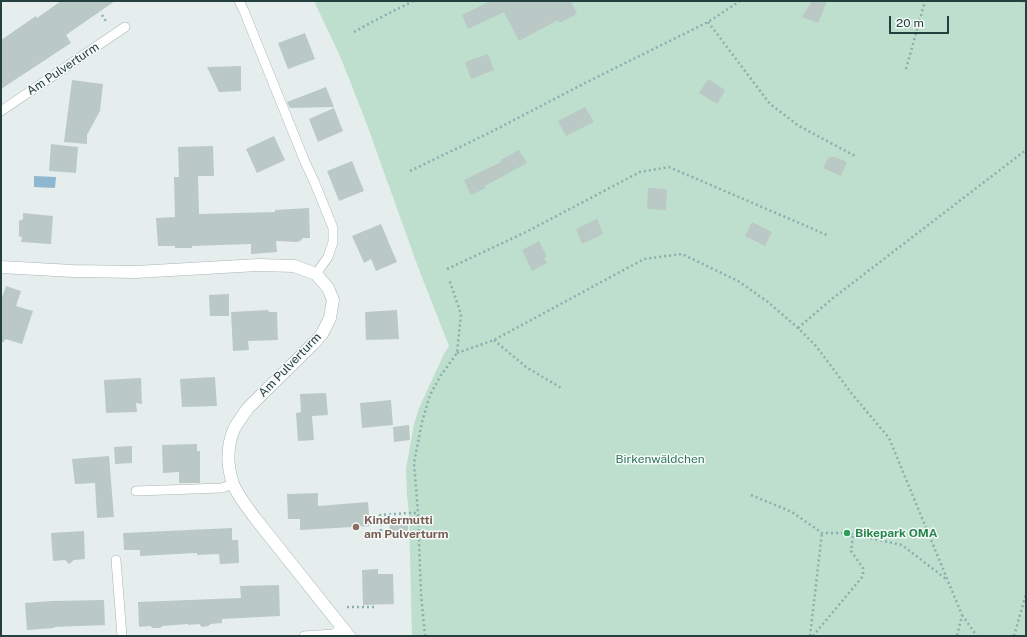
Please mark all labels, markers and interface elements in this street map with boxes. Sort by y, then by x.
scale bar [891,8,951,34]
text: 20 m [896,16,924,30]
street label: Am Pulverturm [24,40,102,98]
street label: Am Pulverturm [256,330,324,400]
park label: Birkenwäldchen [615,452,705,466]
place label: Kindermutti am Pulverturm [364,513,449,541]
marker: Kindermutti am Pulverturm [351,522,361,532]
place label: Bikepark OMA [855,526,938,540]
marker: Bikepark OMA [842,528,852,538]

